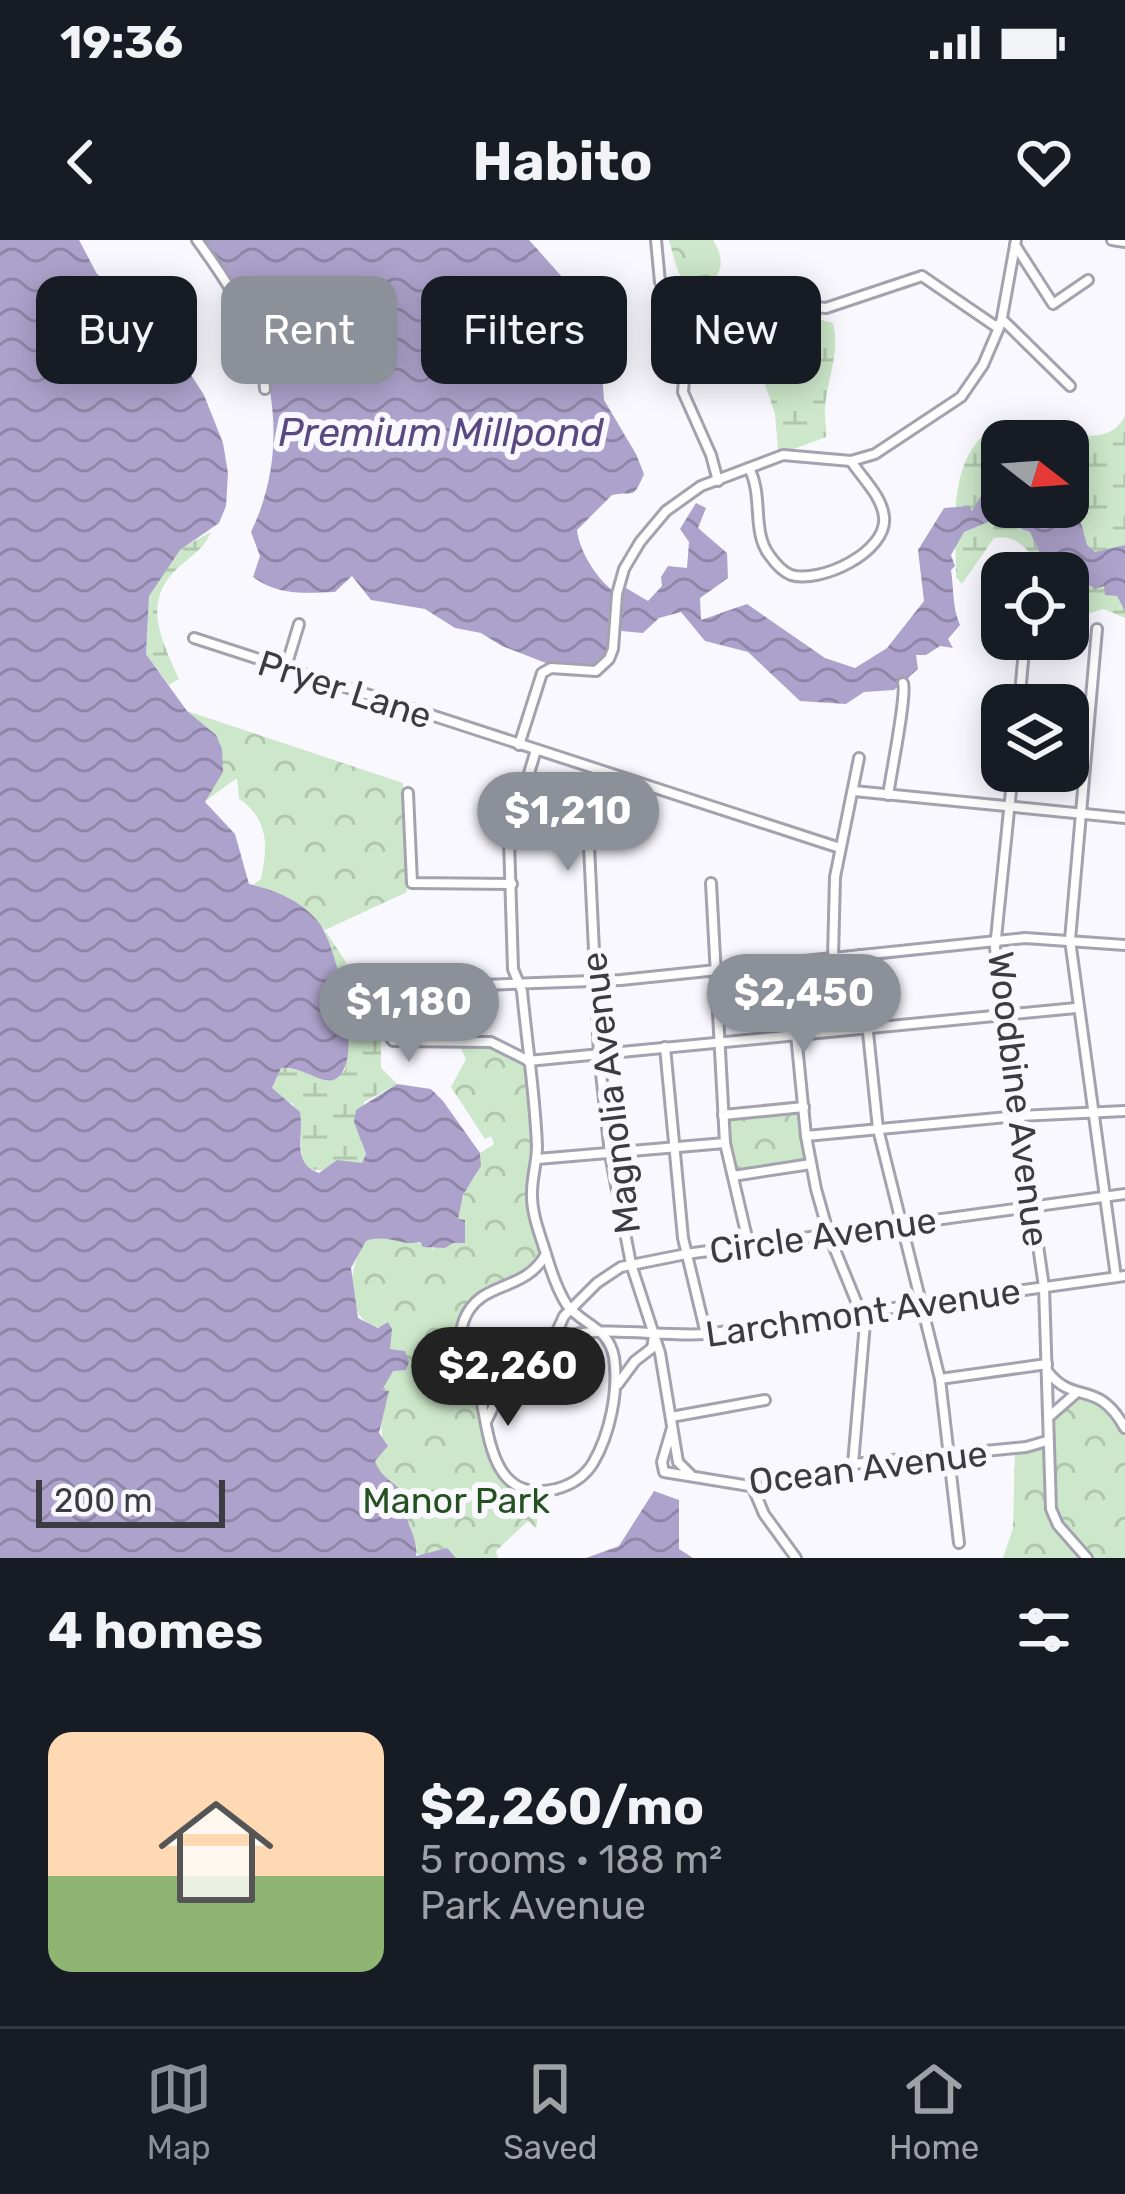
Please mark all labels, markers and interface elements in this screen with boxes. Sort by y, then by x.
text: 19:36 [60,16,183,69]
icon: back [48,129,114,195]
icon: heart [1011,129,1077,195]
text: Habito [473,130,652,194]
chip: Buy [36,276,197,384]
chip: Rent [221,276,397,384]
chip: Filters [421,276,627,384]
chip: New [651,276,821,384]
water label: Premium Millpond [278,410,605,456]
north arrow [981,420,1089,528]
map controls [981,420,1089,792]
button: locate [981,552,1089,660]
street label: Pryer Lane [253,641,437,738]
button: layers [981,684,1089,792]
pin: $1,210 [470,772,666,874]
text: $1,210 [504,788,632,834]
street label: Woodbine Avenue [979,949,1058,1249]
street label: Magnolia Avenue [572,950,649,1236]
pin: $2,450 [706,954,902,1056]
pin: $1,180 [311,963,507,1065]
text: $2,450 [734,970,874,1016]
text: $1,180 [346,979,472,1025]
street label: Circle Avenue [707,1198,939,1273]
street label: Larchmont Avenue [703,1269,1023,1356]
pin: $2,260 [410,1327,606,1429]
text: $2,260 [438,1343,578,1389]
street label: Ocean Avenue [746,1432,990,1503]
scale bar [36,1474,225,1527]
park label: Manor Park [362,1479,550,1522]
text: 200 m [54,1481,153,1520]
icon: filters [1011,1597,1077,1663]
text: 4 homes [48,1600,263,1661]
text: $2,260/mo [420,1776,704,1837]
icon: home [144,1780,288,1924]
text: 5 rooms · 188 m² [420,1837,722,1883]
text: Park Avenue [420,1883,646,1929]
tab: Map [146,2056,212,2167]
tab: Saved [503,2056,597,2167]
tab: Home [889,2056,979,2167]

